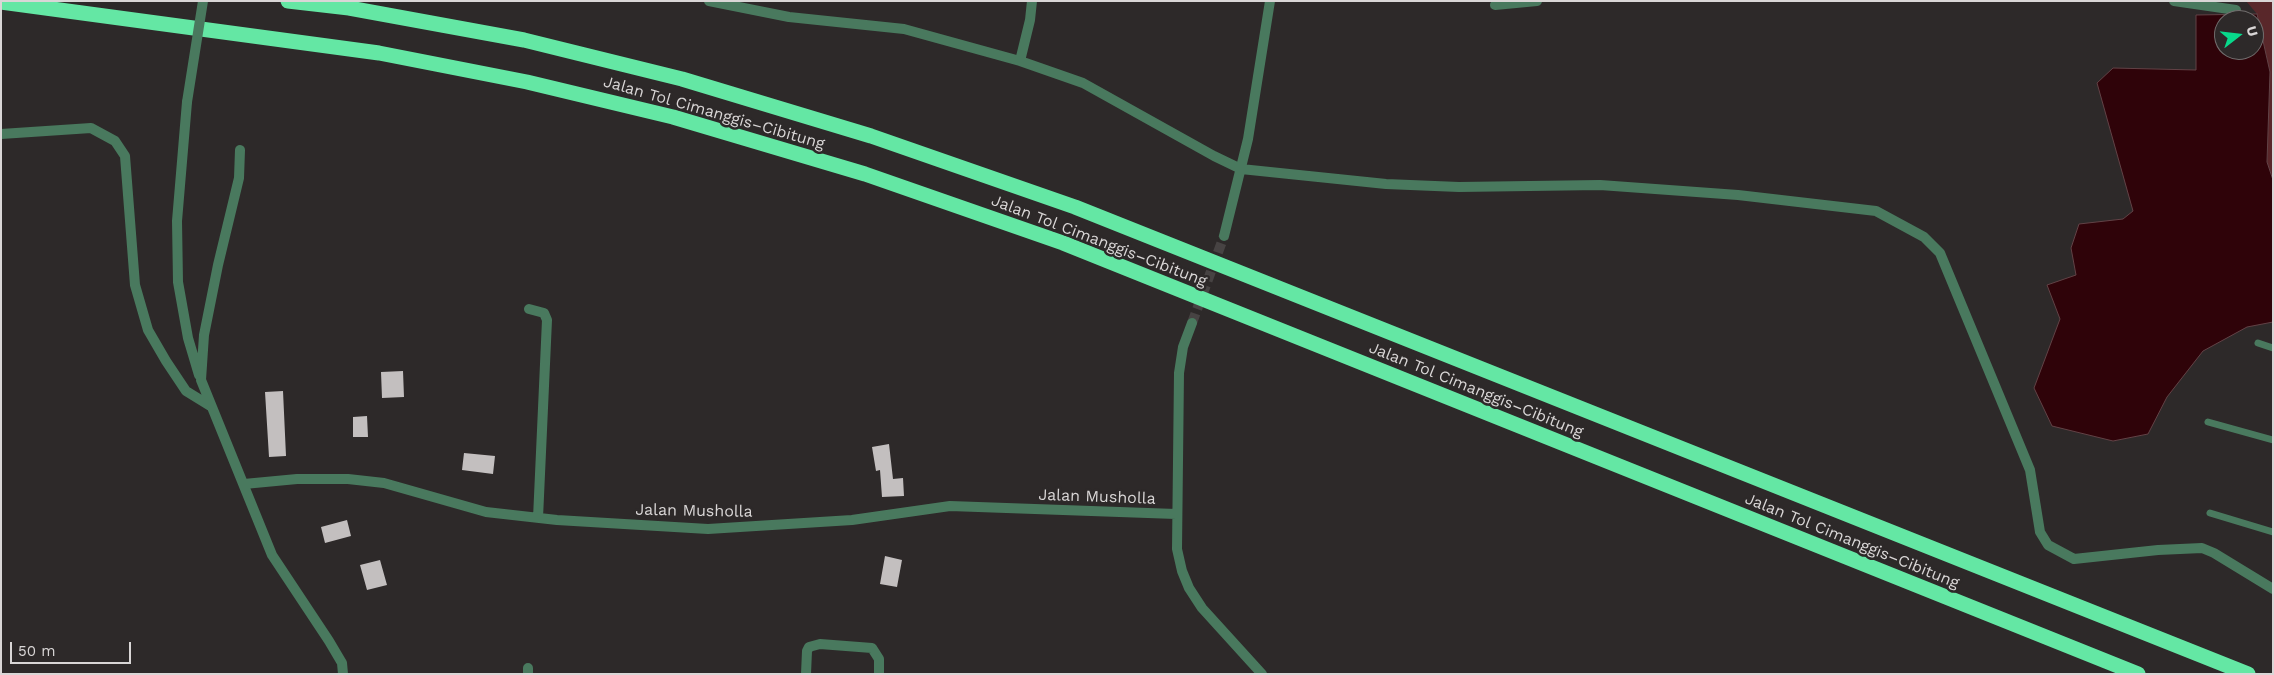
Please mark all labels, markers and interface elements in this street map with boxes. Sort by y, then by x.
north arrow [2214,10,2264,60]
text: U [2243,24,2262,38]
street label: Jalan Tol Cimanggis–Cibitung [601,72,827,154]
street label: Jalan Tol Cimanggis–Cibitung [989,191,1209,291]
street label: Jalan Tol Cimanggis–Cibitung [1366,338,1586,442]
street label: Jalan Musholla [1038,485,1156,509]
street label: Jalan Tol Cimanggis–Cibitung [1742,489,1962,593]
street label: Jalan Musholla [635,500,753,522]
scale bar [12,632,134,664]
text: 50 m [18,642,55,660]

